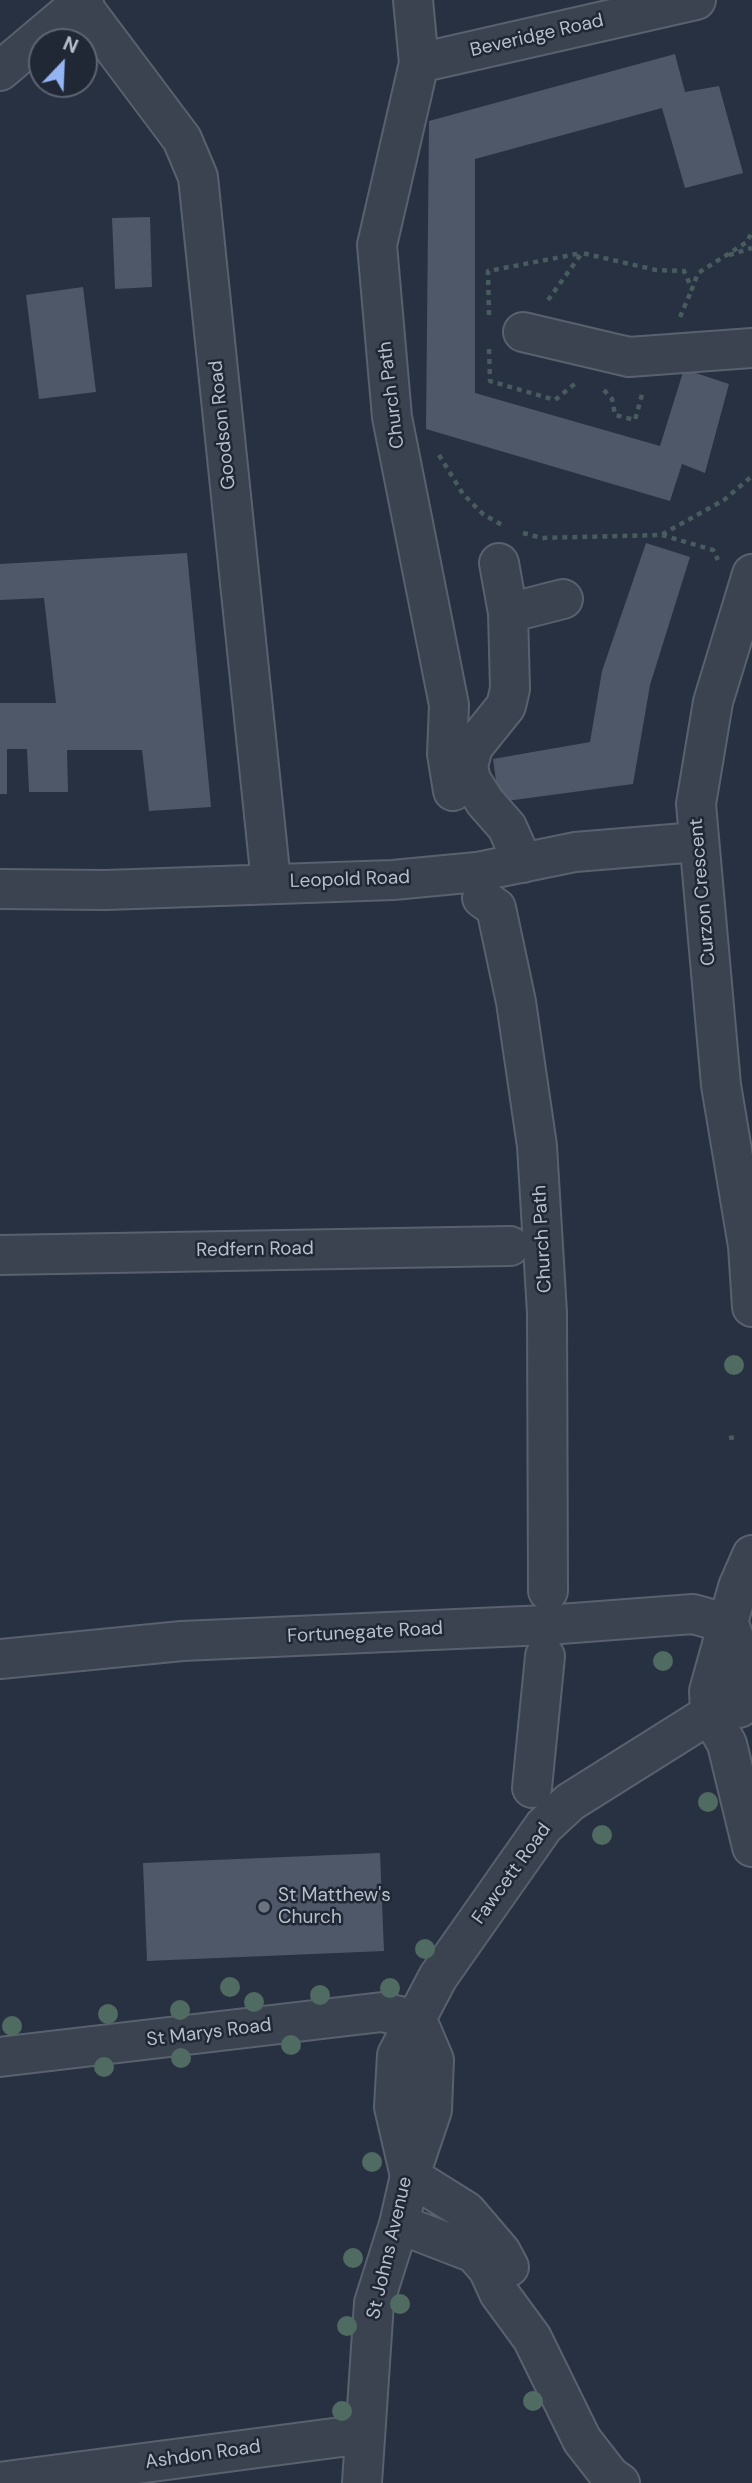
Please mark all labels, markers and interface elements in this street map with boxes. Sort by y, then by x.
street label: Beveridge Road [468,10,606,62]
north arrow [28,28,98,98]
text: N [59,31,82,59]
street label: Church Path [374,340,410,450]
street label: Goodson Road [205,359,241,491]
street label: Curzon Crescent [685,817,721,967]
street label: Leopold Road [290,867,410,893]
street label: Church Path [529,1184,557,1294]
street label: Redfern Road [196,1238,314,1262]
street label: Fortunegate Road [287,1618,443,1648]
street label: Fawcett Road [468,1819,556,1929]
place label: St Matthew's Church [278,1885,391,1929]
marker: St Matthew's Church [256,1899,272,1915]
street label: St Marys Road [145,2014,273,2052]
street label: St Johns Avenue [363,2175,417,2321]
street label: Ashdon Road [144,2436,262,2474]

